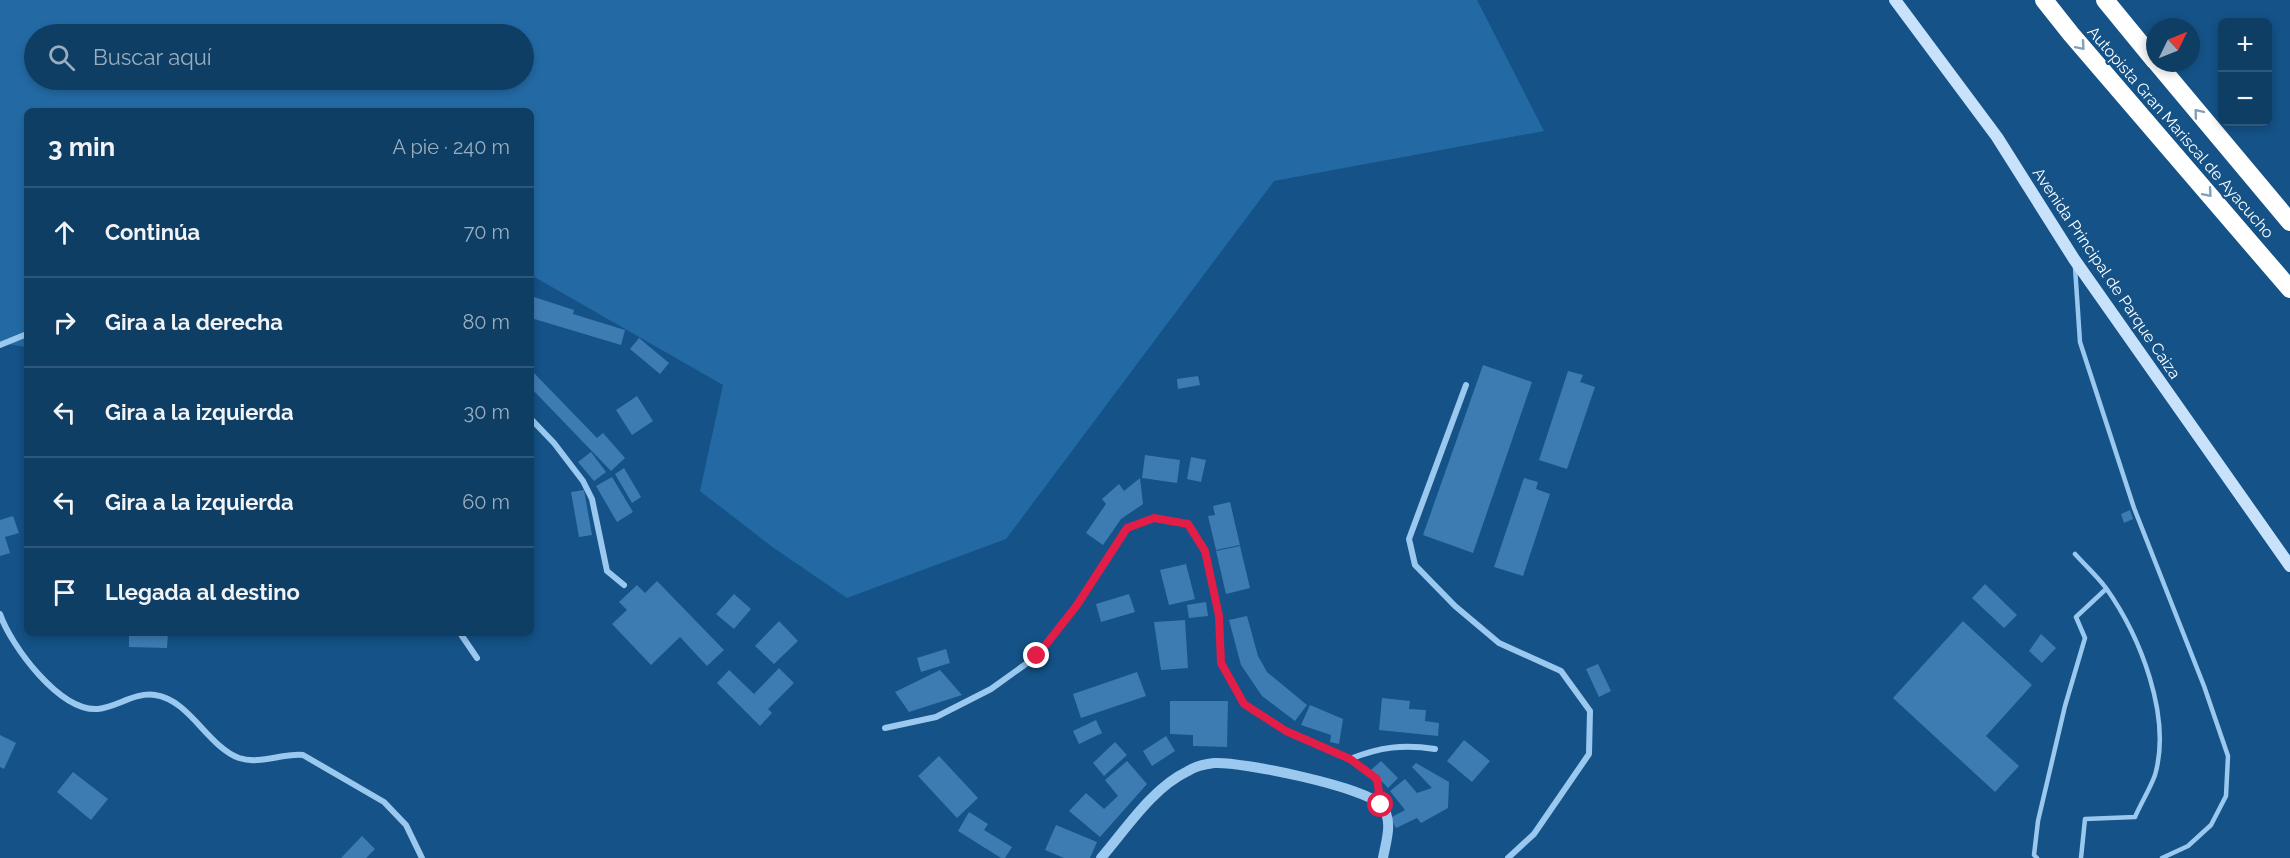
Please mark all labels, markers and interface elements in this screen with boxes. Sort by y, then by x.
north arrow [2146,18,2200,72]
map controls [2218,18,2272,126]
button: + [2218,18,2272,72]
street label: Autopista Gran Mariscal de Ayacucho [2083,22,2278,242]
search box [24,24,534,90]
one-way arrow [2073,39,2084,50]
icon: search [45,41,78,74]
text: Buscar aquí [93,44,212,70]
button: − [2218,72,2272,126]
one-way arrow [2194,109,2205,120]
text: 3 min [48,132,115,162]
text: A pie · 240 m [393,135,510,159]
street label: Avenida Principal de Parque Caiza [2029,164,2185,383]
one-way arrow [2201,186,2212,197]
icon: ahead [48,216,81,249]
text: Continúa [105,219,200,245]
text: 70 m [464,220,510,244]
icon: right [48,306,81,339]
text: Gira a la derecha [105,309,283,335]
text: 80 m [462,310,510,334]
icon: left [48,396,81,429]
text: Gira a la izquierda [105,399,294,425]
text: 30 m [464,400,510,424]
icon: left [48,486,81,519]
text: Gira a la izquierda [105,489,294,515]
text: 60 m [462,490,510,514]
icon: arrive [48,576,81,609]
text: Llegada al destino [105,579,300,605]
route end [1023,642,1049,668]
route start [1367,791,1393,817]

